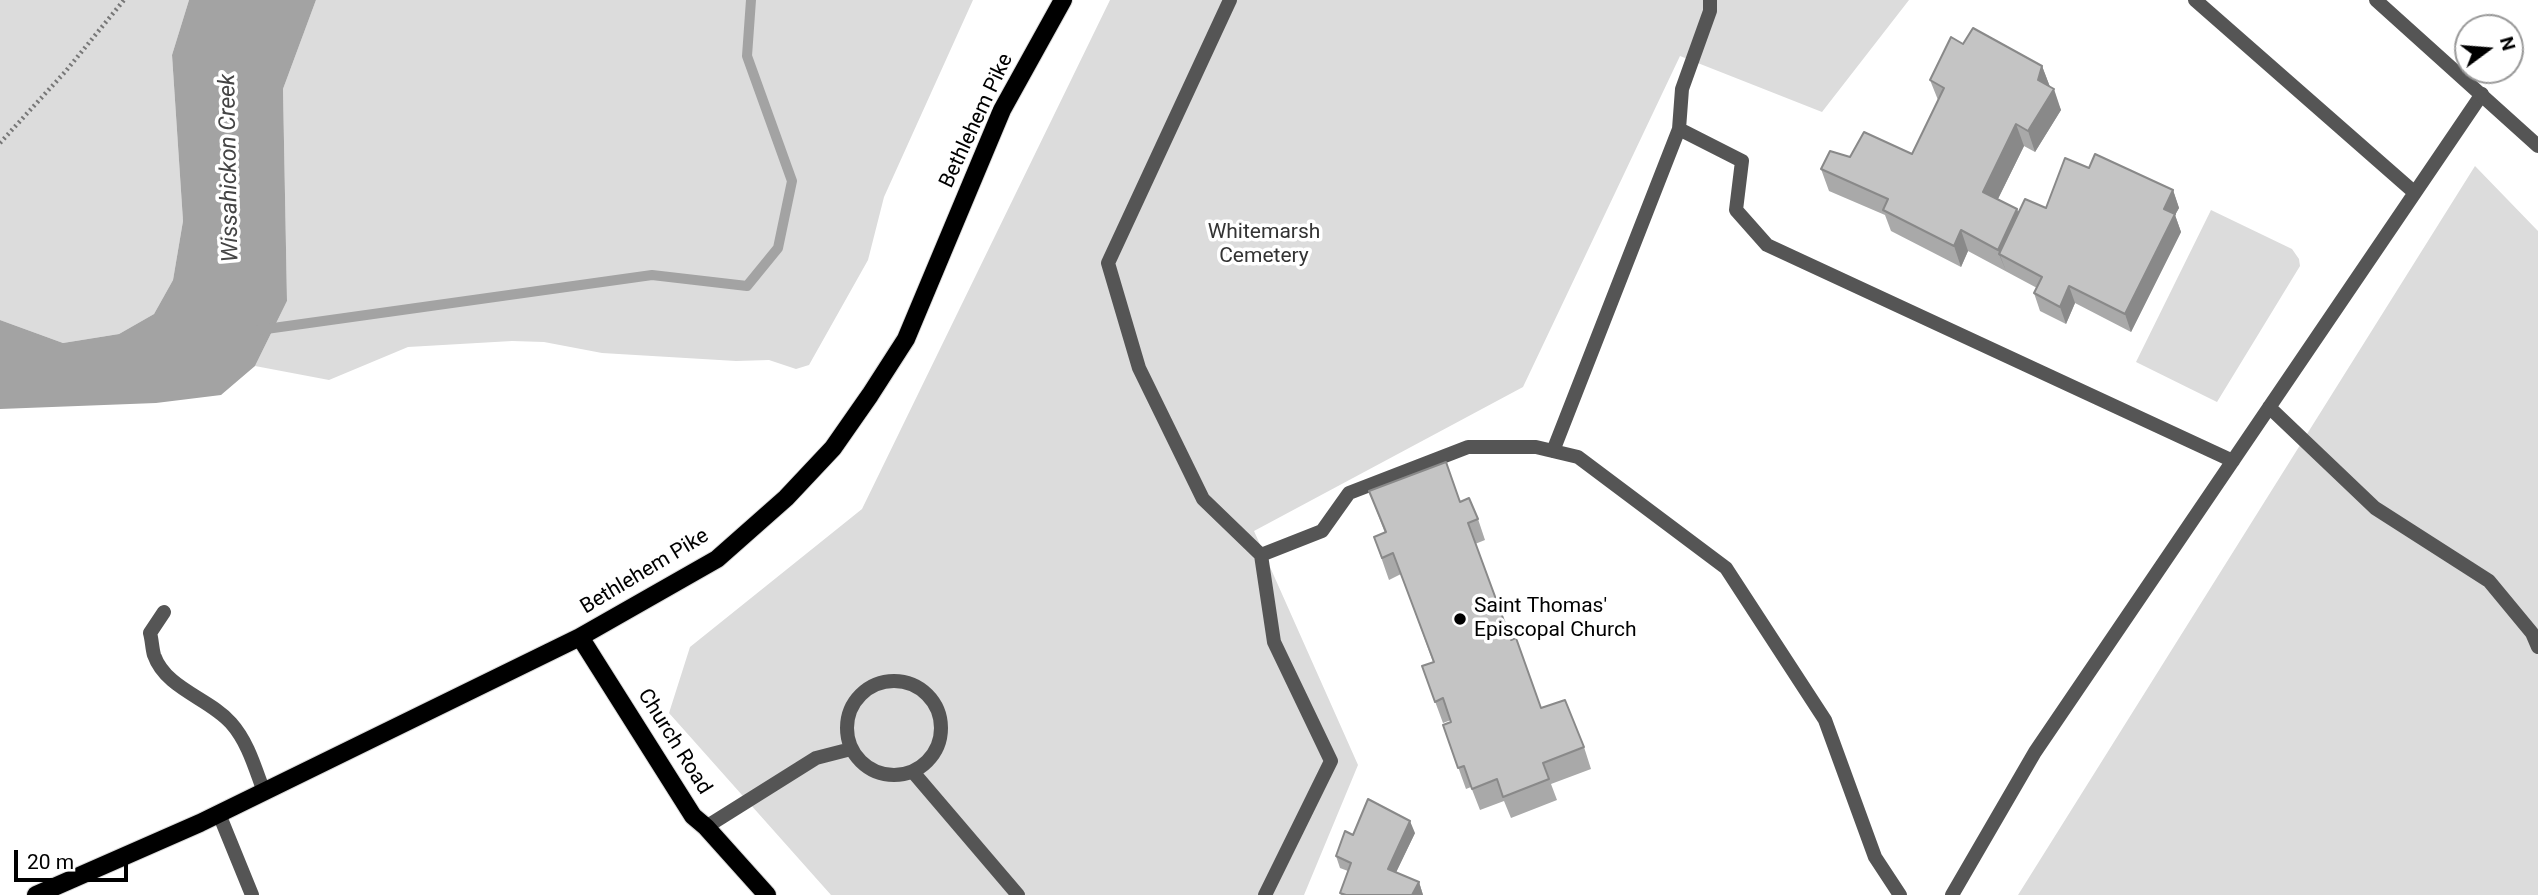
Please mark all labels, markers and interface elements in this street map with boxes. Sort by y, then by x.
north arrow [2454,14,2524,84]
text: N [2495,34,2521,53]
street label: Bethlehem Pike [935,50,1019,192]
water label: Wissahickon Creek [215,73,245,263]
park label: Whitemarsh Cemetery [1208,220,1320,270]
street label: Bethlehem Pike [576,524,714,620]
place label: Saint Thomas' Episcopal Church [1474,594,1636,644]
marker: Saint Thomas' Episcopal Church [1452,611,1468,627]
street label: Church Road [632,685,716,799]
scale bar [18,836,131,880]
text: 20 m [27,850,74,874]

